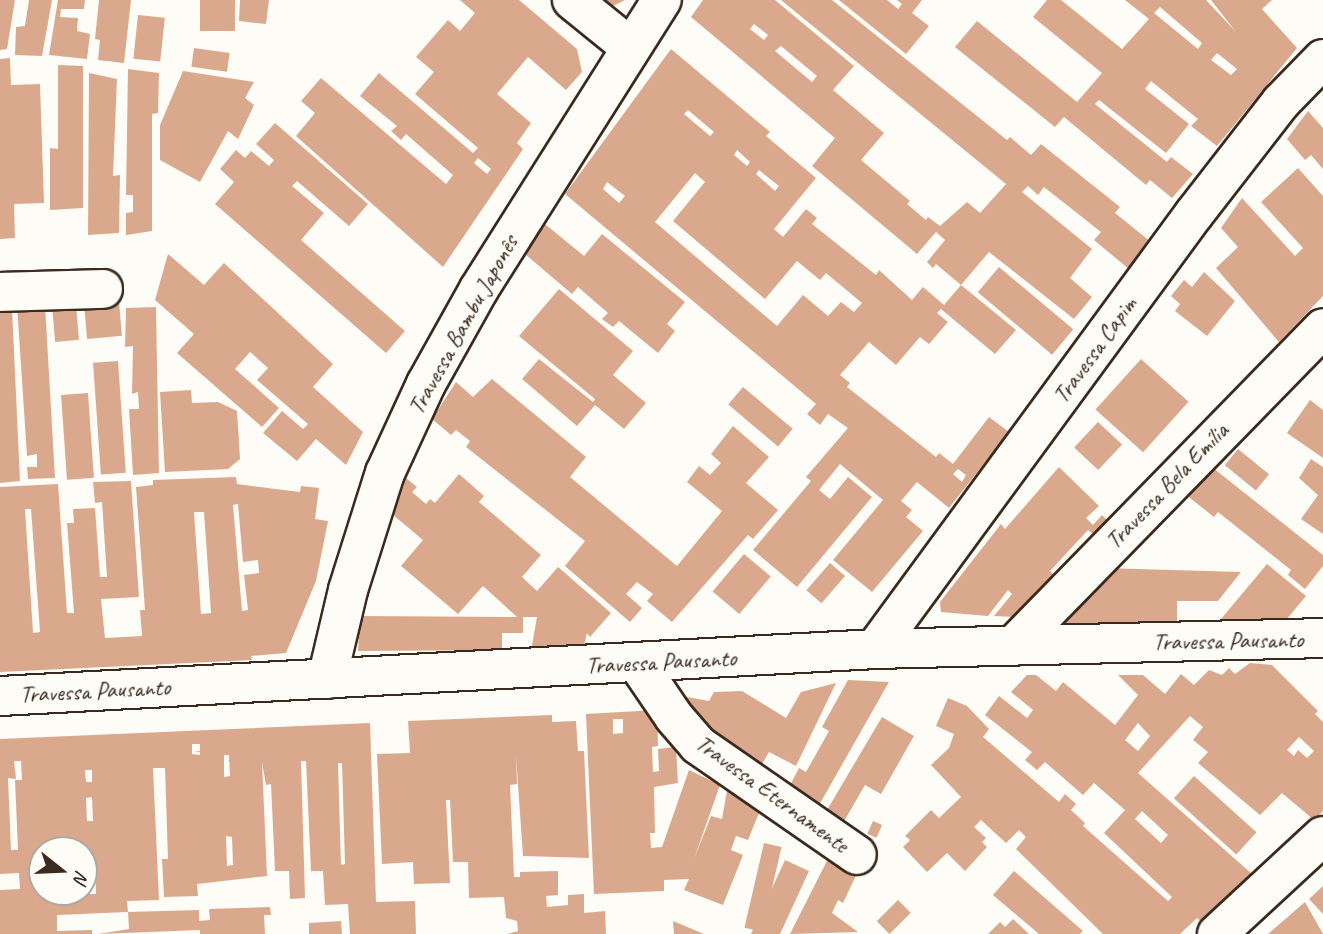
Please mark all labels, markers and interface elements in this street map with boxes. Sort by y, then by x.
street label: Travessa Bambu Japonês [402,231,524,419]
street label: Travessa Capim [1046,291,1144,409]
street label: Travessa Bela Emília [1099,417,1235,555]
street label: Travessa Pausanto [1152,625,1304,657]
street label: Travessa Pausanto [585,644,737,680]
street label: Travessa Pausanto [19,673,171,709]
street label: Travessa Eternamente [690,729,854,859]
north arrow [28,836,98,906]
text: N [68,868,94,886]

